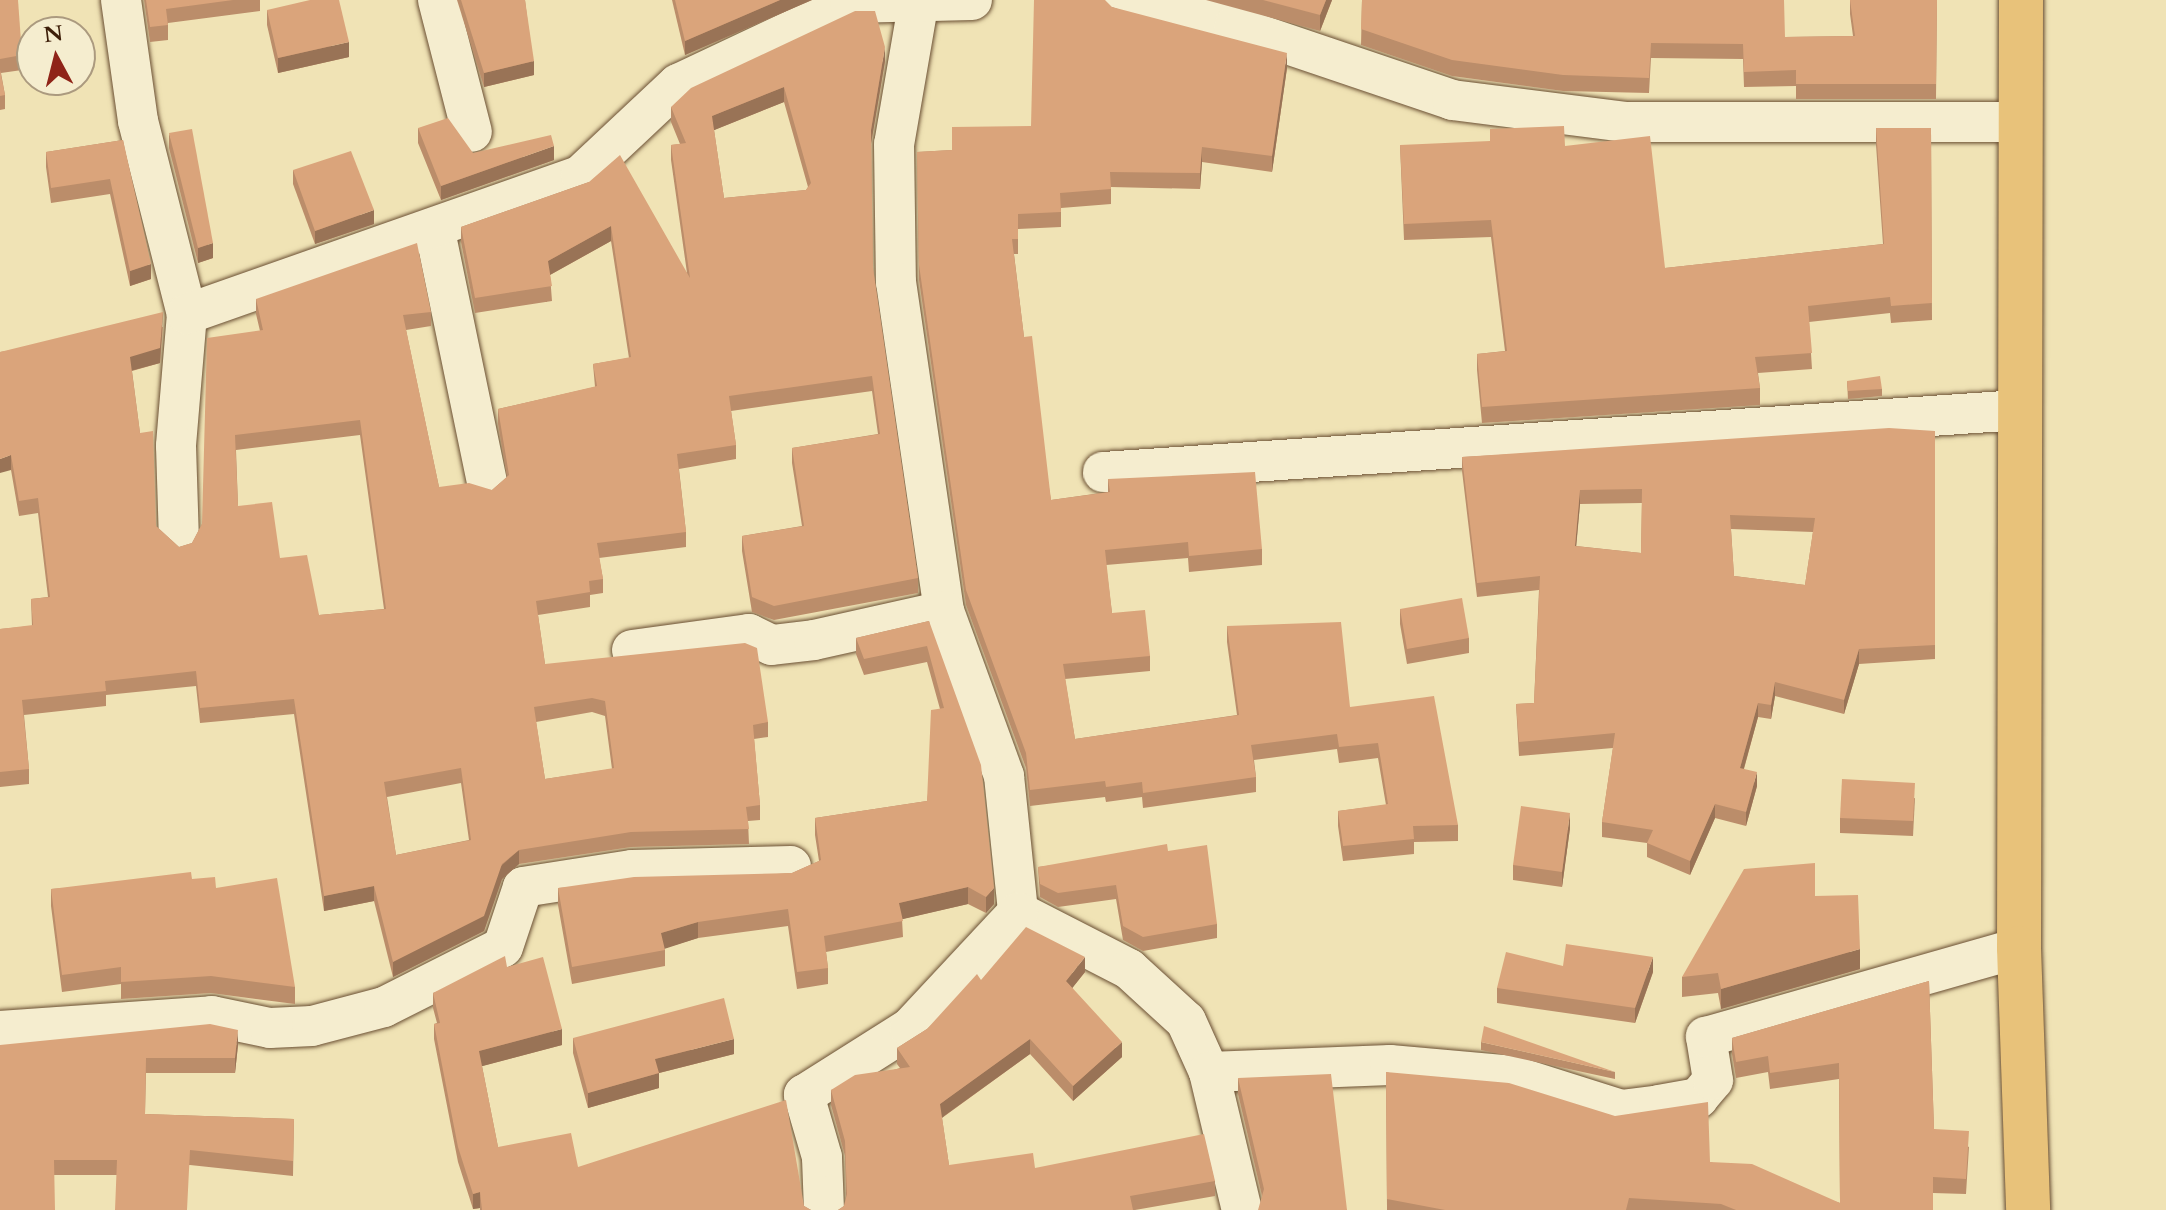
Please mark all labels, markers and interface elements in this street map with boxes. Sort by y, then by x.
north arrow [16,16,96,96]
text: N [42,18,65,50]

